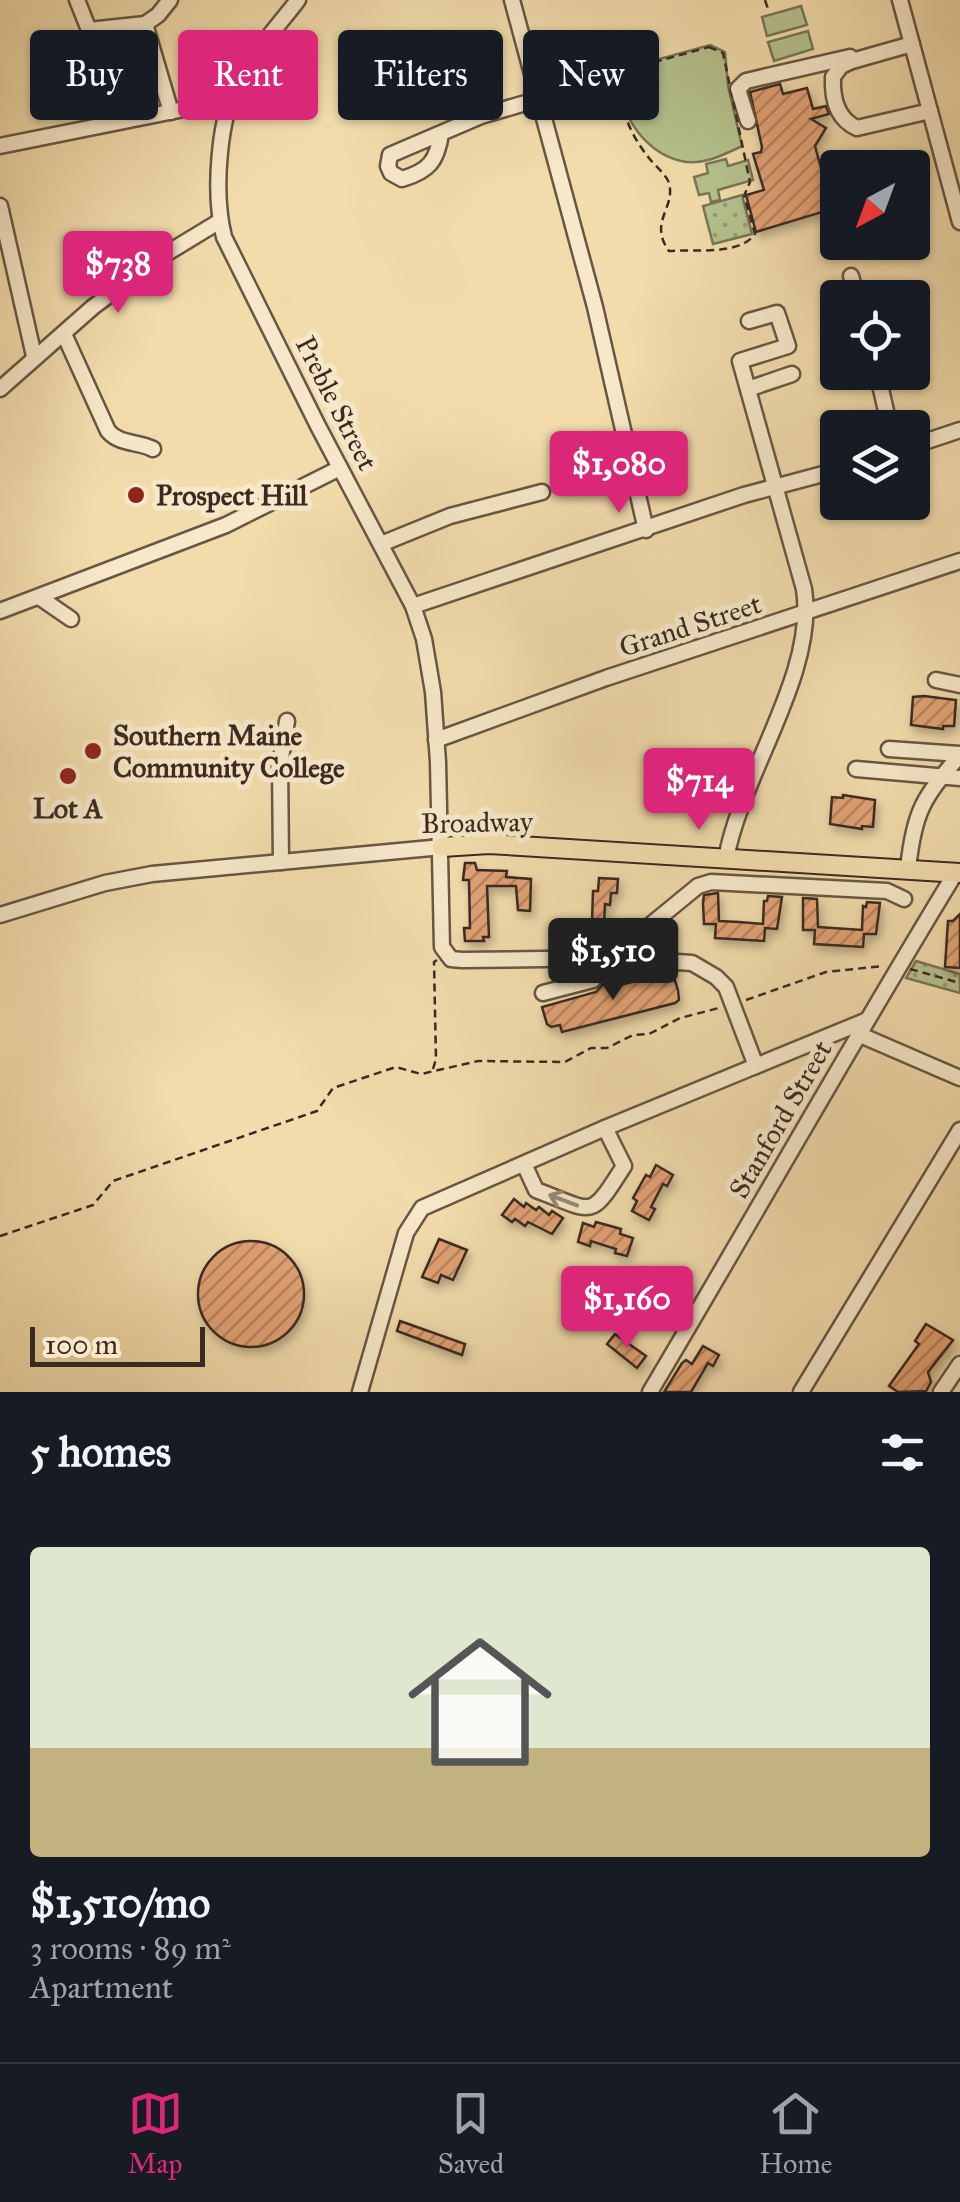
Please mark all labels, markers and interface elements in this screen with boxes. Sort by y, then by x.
chip: Buy [30,30,158,120]
chip: Rent [178,30,318,120]
chip: Filters [338,30,503,120]
chip: New [523,30,659,120]
north arrow [820,150,930,260]
map controls [820,150,930,520]
pin: $738 [59,231,177,316]
text: $738 [85,244,151,283]
button: locate [820,280,930,390]
street label: Preble Street [288,330,385,476]
button: layers [820,410,930,520]
pin: $1,080 [538,431,700,516]
text: $1,080 [572,444,666,483]
place label: Prospect Hill [156,478,308,513]
marker: Prospect Hill [125,484,147,506]
street label: Grand Street [615,586,766,665]
place label: Southern Maine Community College [113,718,345,785]
marker: Southern Maine Community College [82,740,104,762]
pin: $714 [640,748,758,833]
text: $714 [666,761,732,800]
marker: Lot A [57,765,79,787]
place label: Lot A [33,791,104,826]
street label: Broadway [421,804,534,841]
pin: $1,510 [532,918,694,1003]
text: $1,510 [570,931,656,970]
street label: Stanford Street [721,1034,840,1204]
one-way arrow [548,1190,579,1208]
pin: $1,160 [546,1266,708,1351]
text: $1,160 [583,1279,671,1318]
scale bar [30,1322,205,1366]
text: 100 m [45,1327,118,1362]
icon: filters [875,1425,930,1480]
text: 5 homes [30,1426,171,1478]
icon: home [390,1612,570,1792]
text: $1,510/mo [30,1877,210,1929]
text: 3 rooms · 89 m² [30,1929,231,1968]
text: Apartment [30,1968,173,2007]
tab: Map [128,2086,183,2181]
tab: Saved [438,2086,504,2181]
tab: Home [759,2086,832,2181]

